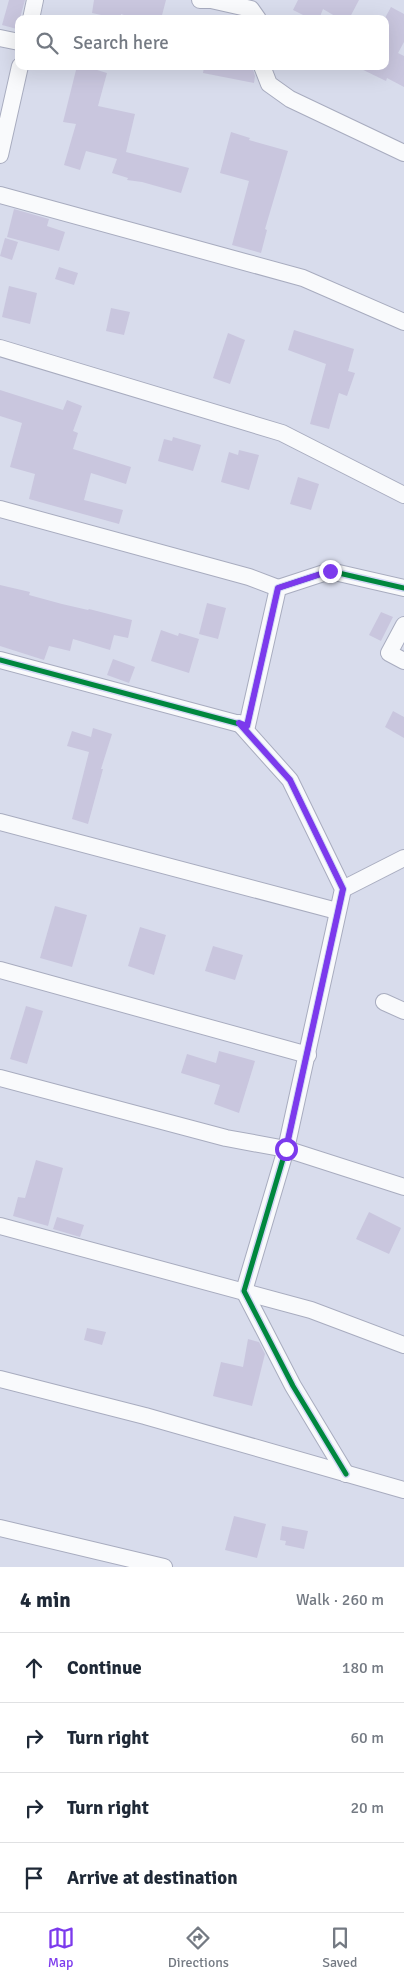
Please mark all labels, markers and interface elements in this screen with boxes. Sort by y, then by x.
search box [15,15,389,70]
icon: search [33,29,61,57]
text: Search here [73,31,169,55]
route end [319,560,342,583]
route start [275,1138,298,1161]
text: 4 min [20,1587,71,1613]
text: Walk · 260 m [296,1590,384,1610]
icon: ahead [20,1654,48,1682]
text: Continue [67,1656,142,1680]
text: 180 m [342,1658,384,1678]
icon: right [20,1724,48,1752]
text: Turn right [67,1726,149,1750]
text: 60 m [350,1728,384,1748]
icon: right [20,1794,48,1822]
text: Turn right [67,1796,149,1820]
text: 20 m [350,1798,384,1818]
icon: arrive [20,1864,48,1892]
text: Arrive at destination [67,1866,238,1890]
tab: Map [47,1924,75,1971]
tab: Directions [168,1924,229,1971]
tab: Saved [322,1924,357,1971]

